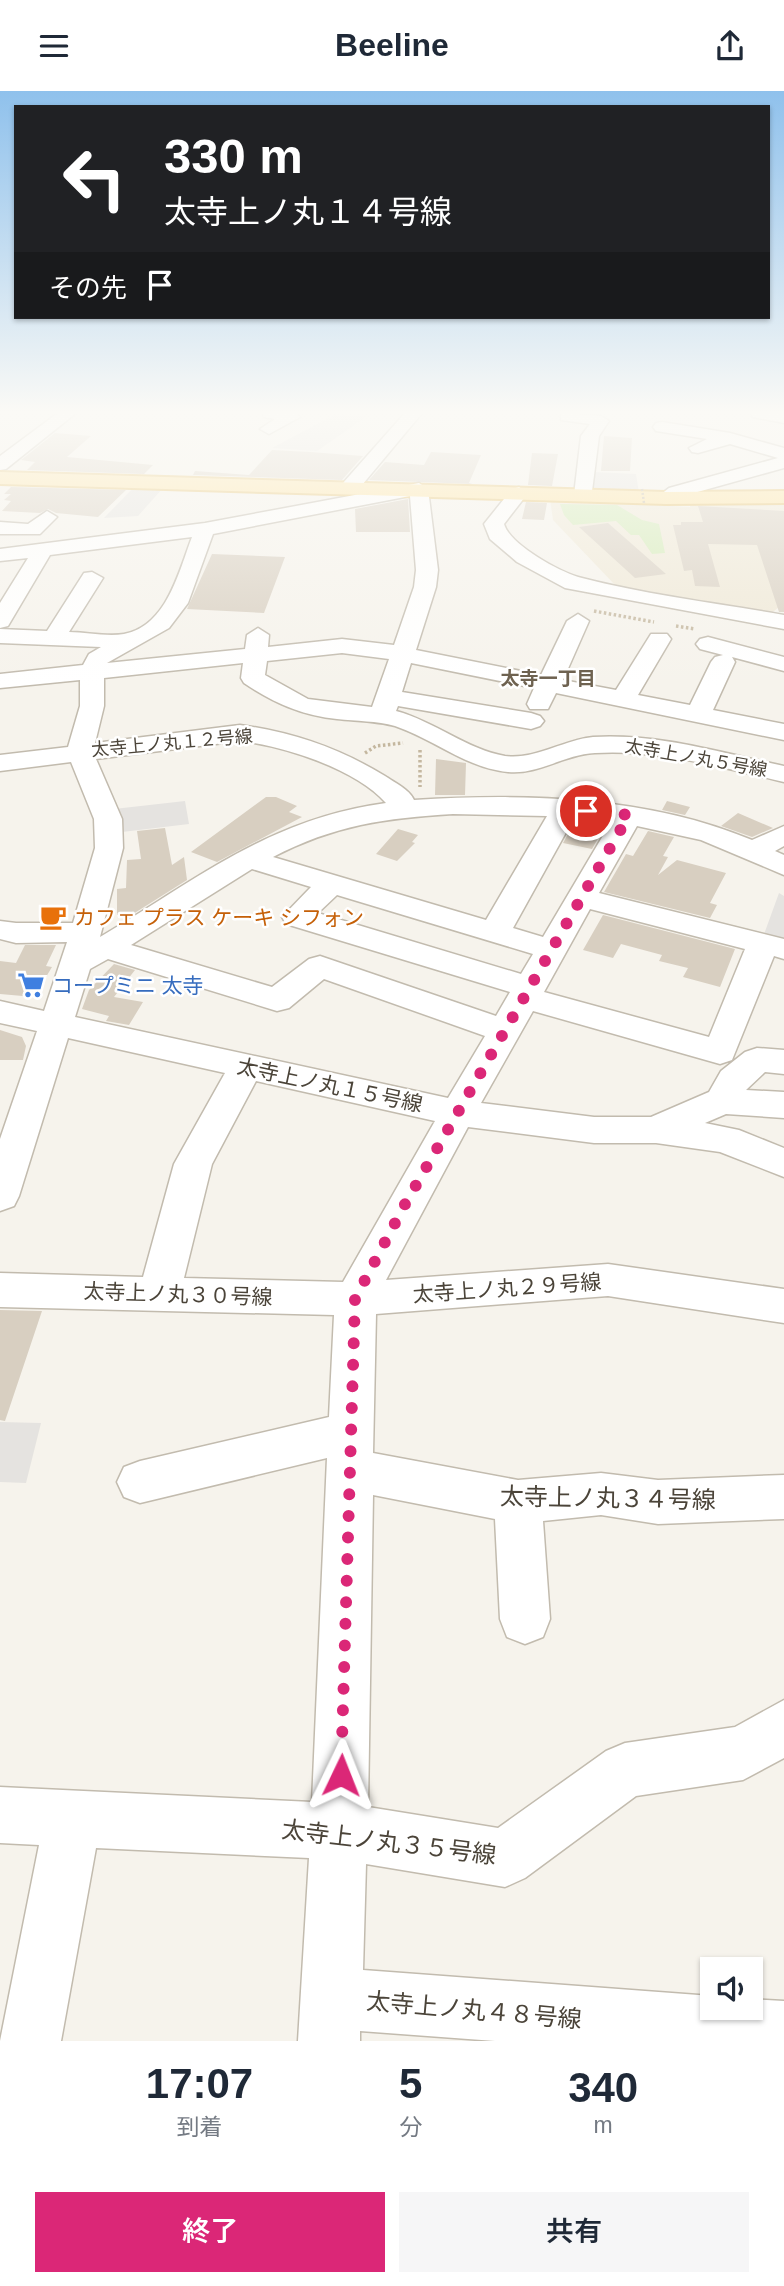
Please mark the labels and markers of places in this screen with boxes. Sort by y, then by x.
pin [556,781,616,841]
cafe icon: カフェ プラス ケーキ シフォン [38,902,68,932]
place label: カフェ プラス ケーキ シフォン [74,906,364,929]
supermarket icon: コープミニ 太寺 [16,970,46,1000]
place label: コープミニ 太寺 [52,974,204,997]

